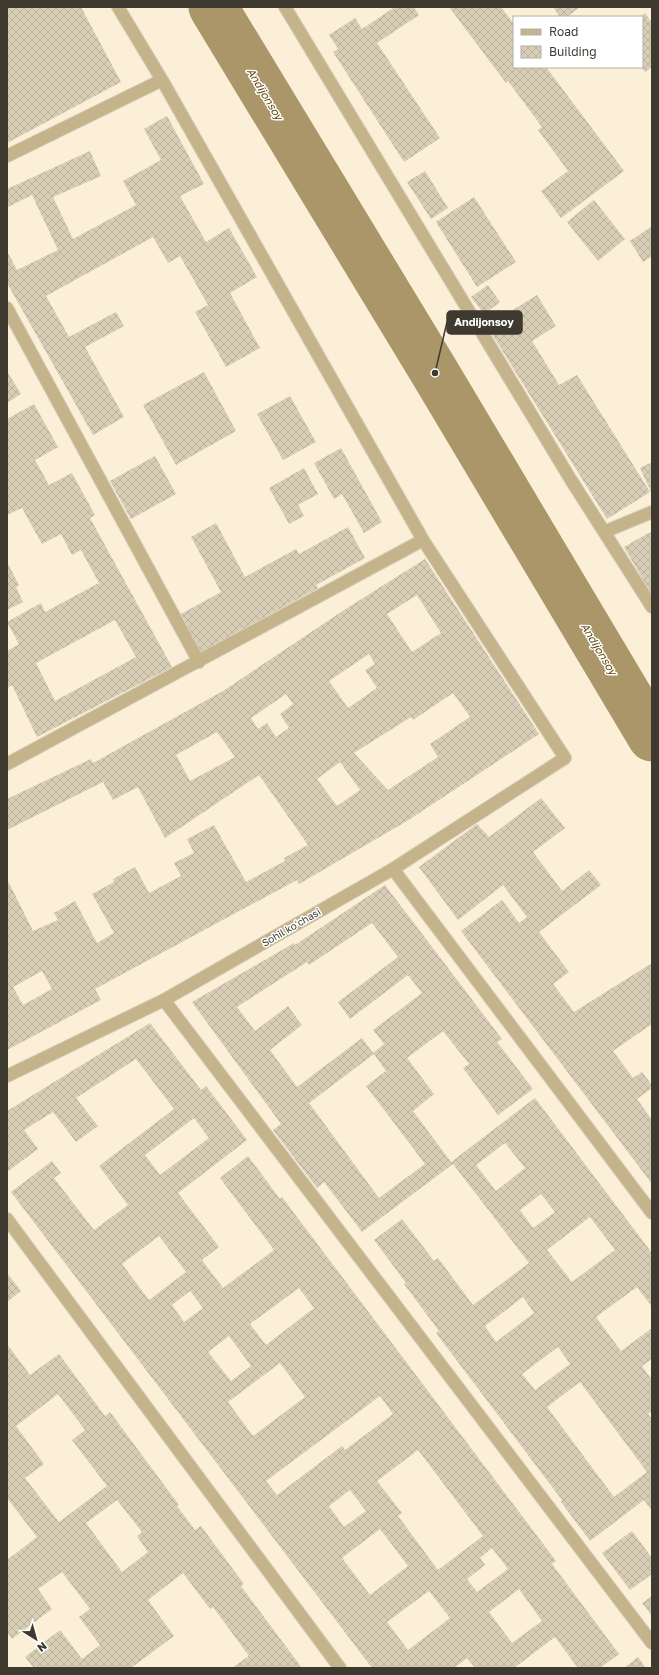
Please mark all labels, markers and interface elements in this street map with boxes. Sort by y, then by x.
legend [513,16,643,68]
text: Road [549,24,578,39]
text: Building [549,44,597,59]
water label: Andijonsoy [244,65,287,124]
callout: Andijonsoy [447,311,522,334]
text: Andijonsoy [454,315,514,328]
water label: Andijonsoy [578,620,621,679]
street label: Sohil koʻchasi [259,905,323,949]
north arrow [16,1619,56,1659]
text: N [35,1640,50,1655]

